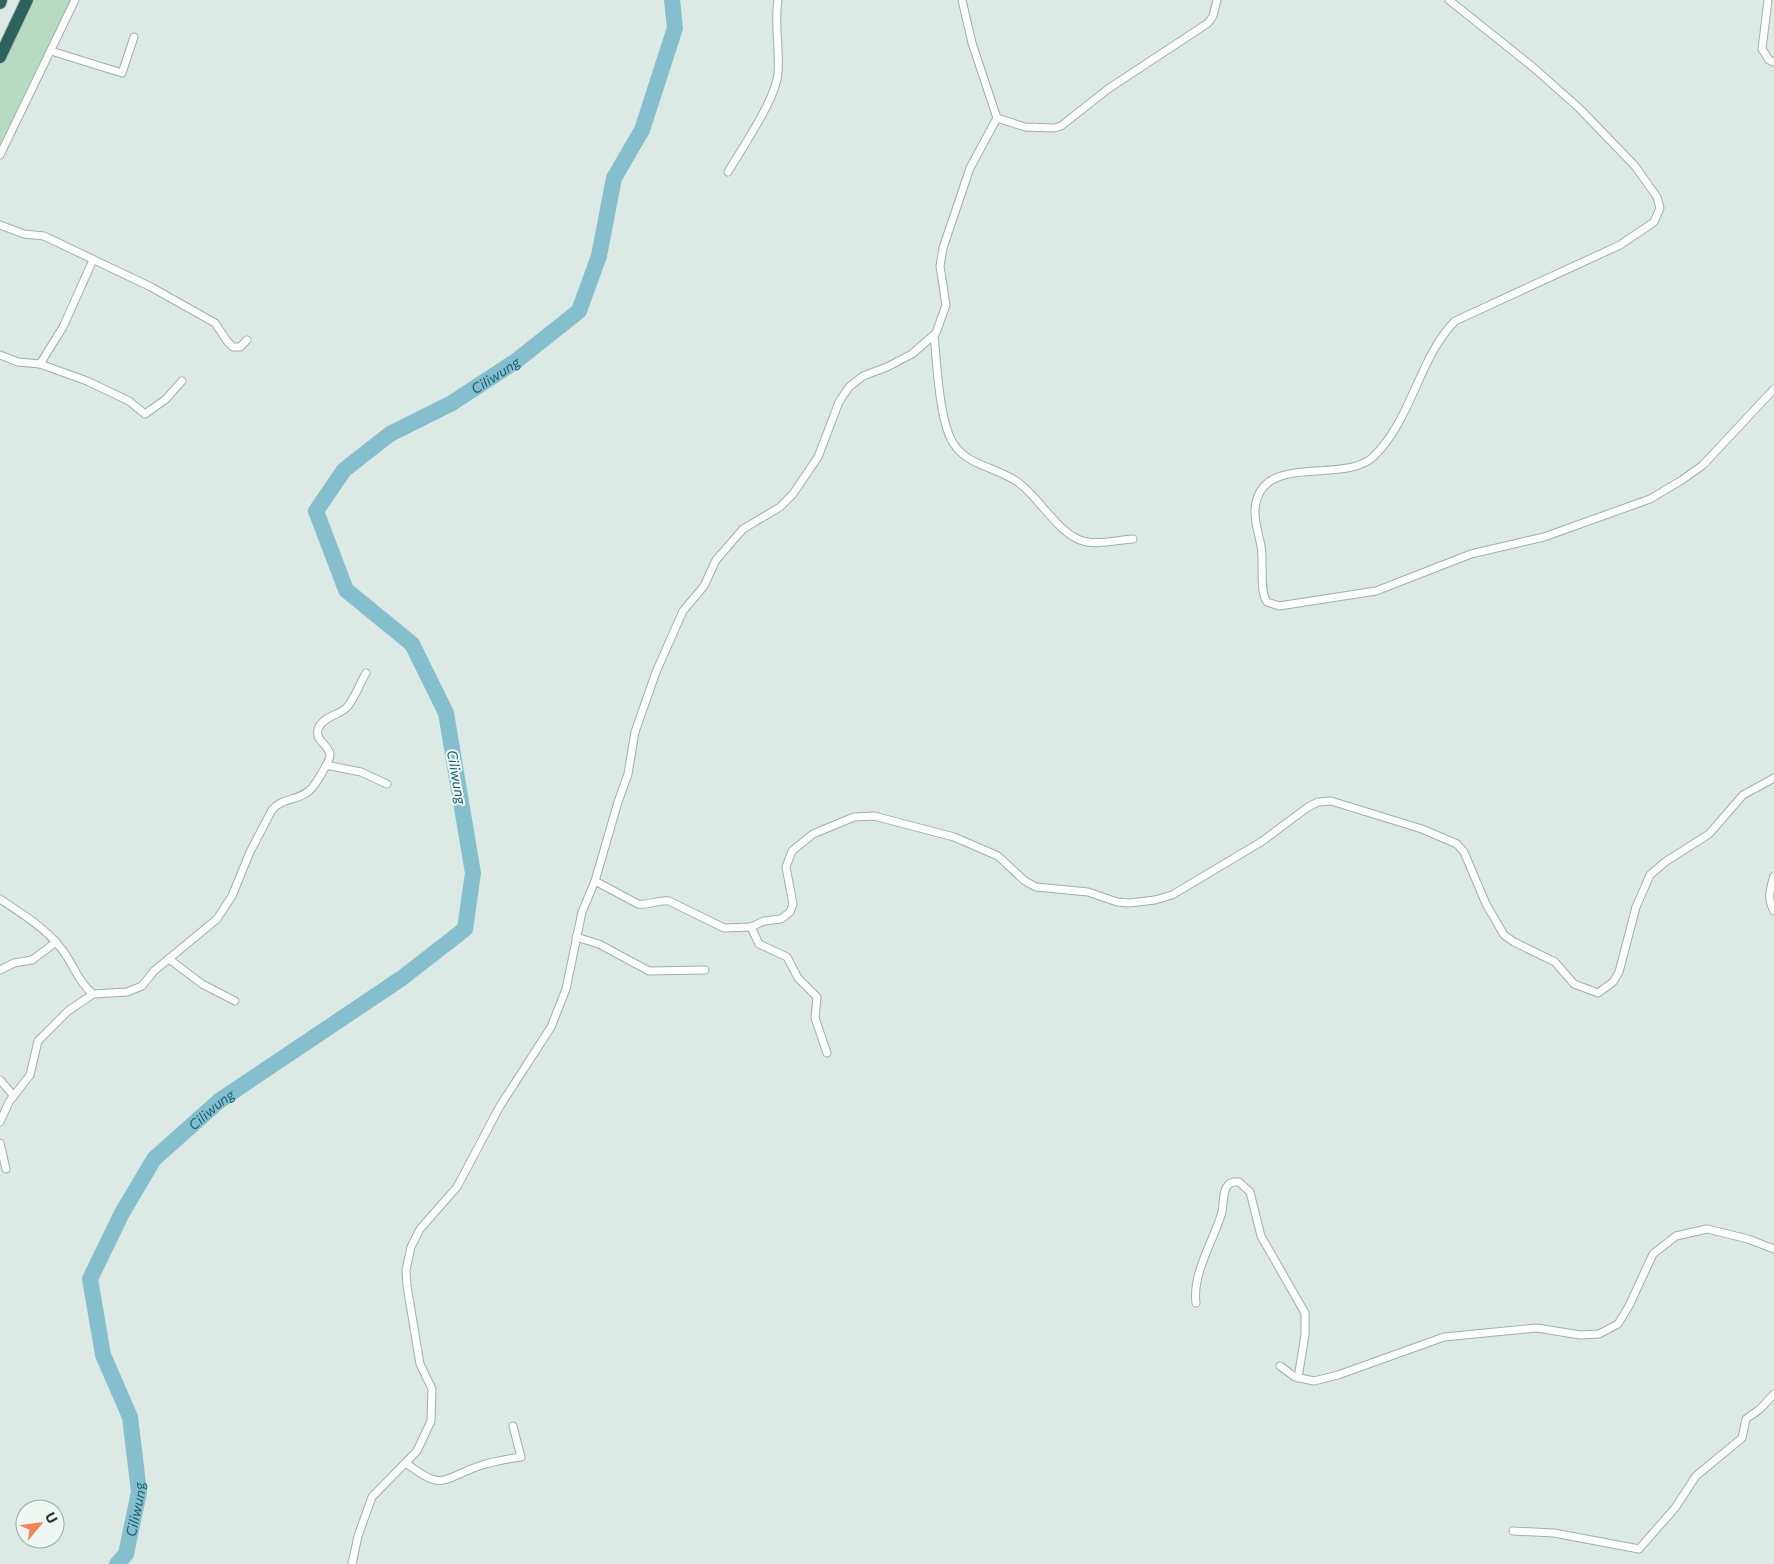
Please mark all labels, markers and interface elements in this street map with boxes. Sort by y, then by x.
water label: Ciliwung [467,352,524,397]
water label: Ciliwung [444,748,470,807]
water label: Ciliwung [184,1084,238,1133]
water label: Ciliwung [121,1480,148,1538]
north arrow [15,1499,65,1549]
text: U [42,1509,62,1526]

